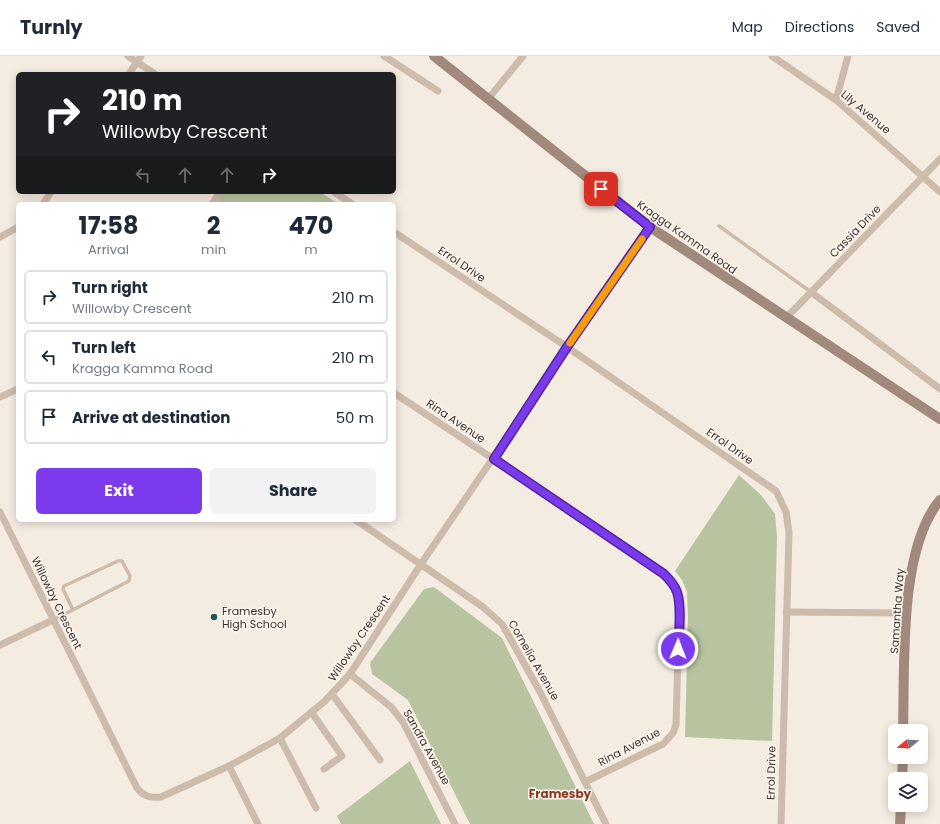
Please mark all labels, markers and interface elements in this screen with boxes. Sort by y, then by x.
text: Turnly [20,14,83,41]
text: Map [732,17,763,37]
text: Directions [785,17,854,37]
text: Saved [876,17,920,37]
text: 210 m [102,81,182,120]
street label: Lily Avenue [838,86,894,138]
icon: right [36,88,88,140]
text: Willowby Crescent [102,119,268,144]
icon: left [132,164,154,186]
icon: ahead [174,164,196,186]
icon: ahead [216,164,238,186]
icon: right [258,164,280,186]
pin [584,172,618,206]
icon: arrive [590,178,612,200]
street label: Kragga Kamma Road [634,196,740,278]
street label: Cassia Drive [826,201,885,261]
text: 17:58 [79,209,138,242]
text: 2 [207,209,220,242]
text: 470 [289,209,333,242]
text: Arrival [88,240,129,259]
text: min [201,240,226,259]
text: m [304,240,318,259]
street label: Errol Drive [435,242,489,286]
text: Turn right [72,277,148,298]
icon: right [38,286,60,308]
text: 210 m [332,287,374,308]
text: Willowby Crescent [72,299,192,318]
text: Turn left [72,337,136,358]
icon: left [38,346,60,368]
text: 210 m [332,347,374,368]
text: Kragga Kamma Road [72,359,213,378]
street label: Rina Avenue [423,395,489,447]
icon: arrive [38,406,60,428]
text: Arrive at destination [72,407,230,428]
text: 50 m [336,407,374,428]
street label: Errol Drive [703,424,757,468]
button: Exit [36,468,202,514]
button: Share [210,468,376,514]
street label: Willowby Crescent [28,554,86,652]
street label: Samantha Way [886,567,908,654]
street label: Willowby Crescent [324,592,394,684]
place label: Framesby High School [222,603,287,632]
marker: Framesby High School [209,612,219,622]
street label: Cornelia Avenue [504,617,564,703]
position arrow [657,628,699,670]
street label: Sandra Avenue [400,706,454,788]
street label: Rina Avenue [595,724,663,770]
north arrow [888,724,928,764]
map controls [888,724,928,812]
street label: Errol Drive [763,746,779,800]
button: layers [888,772,928,812]
district label: Framesby [529,785,592,802]

